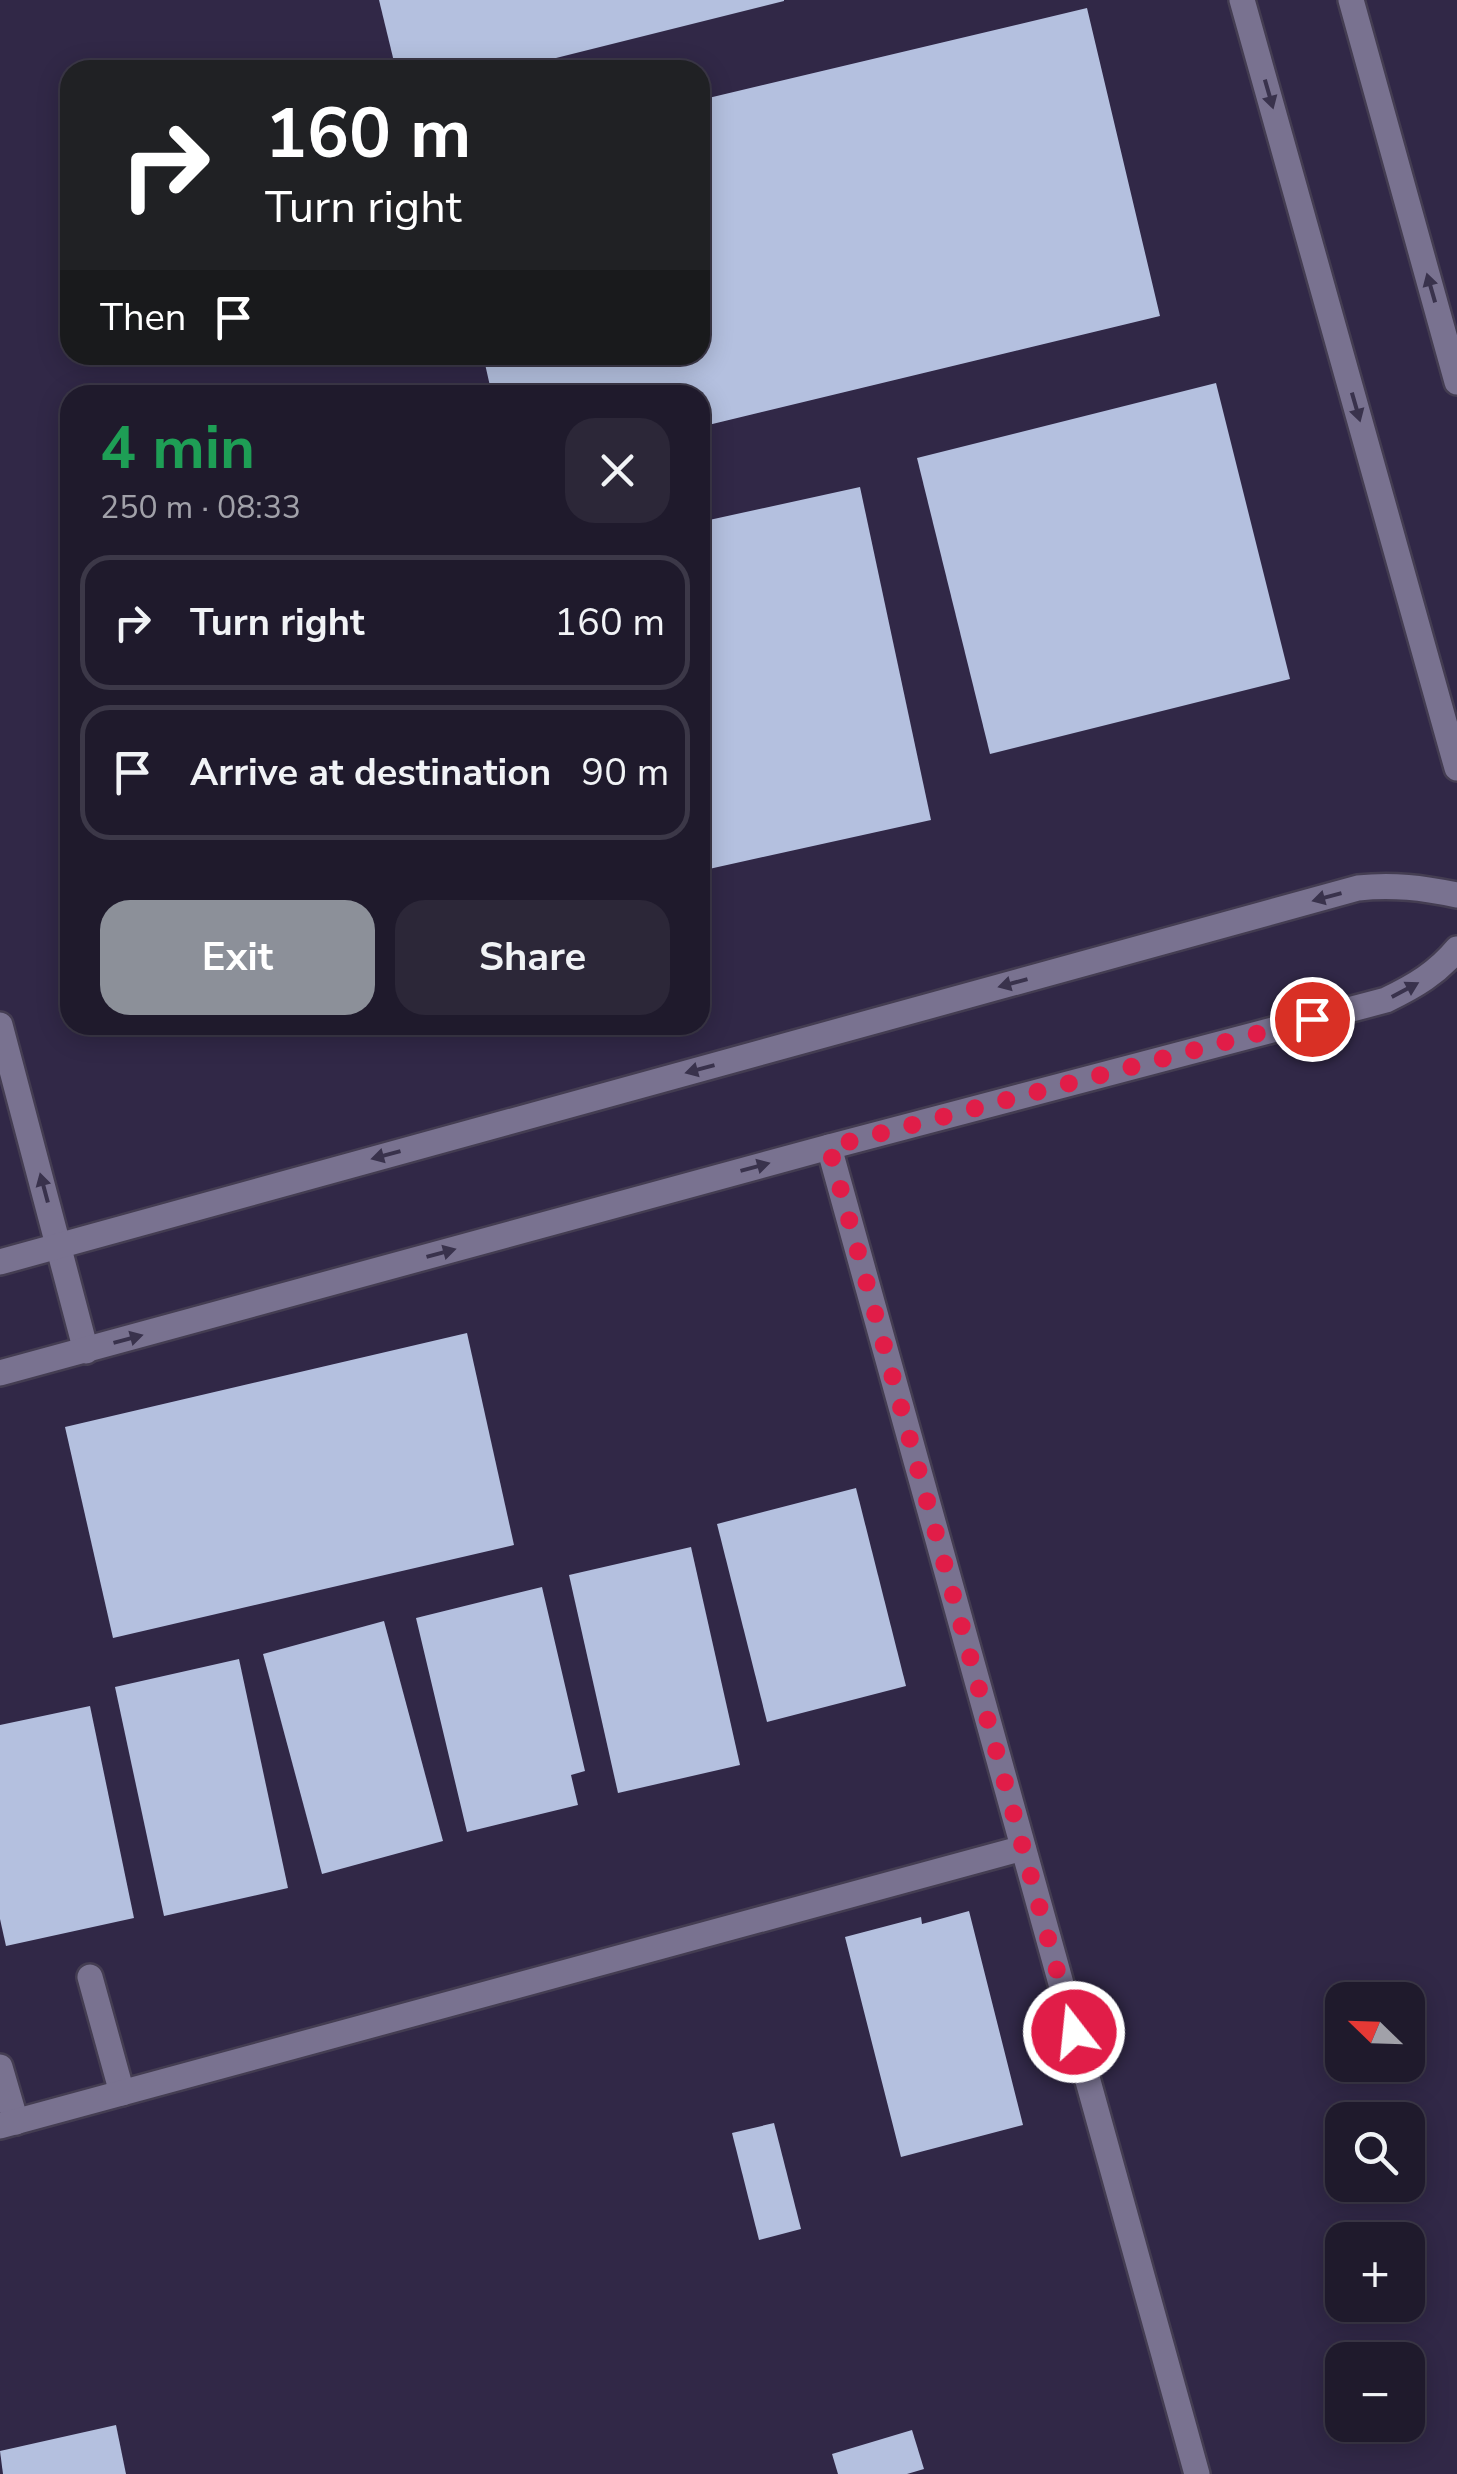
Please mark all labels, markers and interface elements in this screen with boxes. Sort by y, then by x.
one-way arrow [1261,79,1277,110]
text: 160 m [265,86,471,182]
icon: right [100,100,230,230]
text: Turn right [265,177,462,238]
one-way arrow [1423,273,1438,303]
icon: arrive [206,290,261,345]
text: Then [100,292,186,343]
one-way arrow [1349,392,1364,423]
text: 4 min [100,407,255,489]
button: close [565,418,670,523]
text: 250 m · 08:33 [100,486,301,529]
icon: right [105,595,160,650]
text: Turn right [190,597,365,648]
text: 160 m [554,597,665,648]
icon: arrive [105,745,160,800]
text: Arrive at destination [190,747,551,798]
text: 90 m [581,747,669,798]
one-way arrow [1311,889,1342,905]
button: Exit [100,900,375,1015]
button: Share [395,900,670,1015]
one-way arrow [997,975,1028,991]
pin [1270,977,1355,1062]
one-way arrow [1391,982,1420,999]
icon: arrive [1285,992,1340,1047]
one-way arrow [684,1061,715,1077]
one-way arrow [371,1147,402,1163]
one-way arrow [740,1159,771,1175]
one-way arrow [36,1173,51,1203]
one-way arrow [426,1245,457,1261]
one-way arrow [113,1331,144,1346]
position arrow [1022,1980,1126,2084]
north arrow [1325,1982,1425,2082]
map controls [1325,1982,1425,2442]
button: search [1325,2102,1425,2202]
button: + [1325,2222,1425,2322]
button: − [1325,2342,1425,2442]

